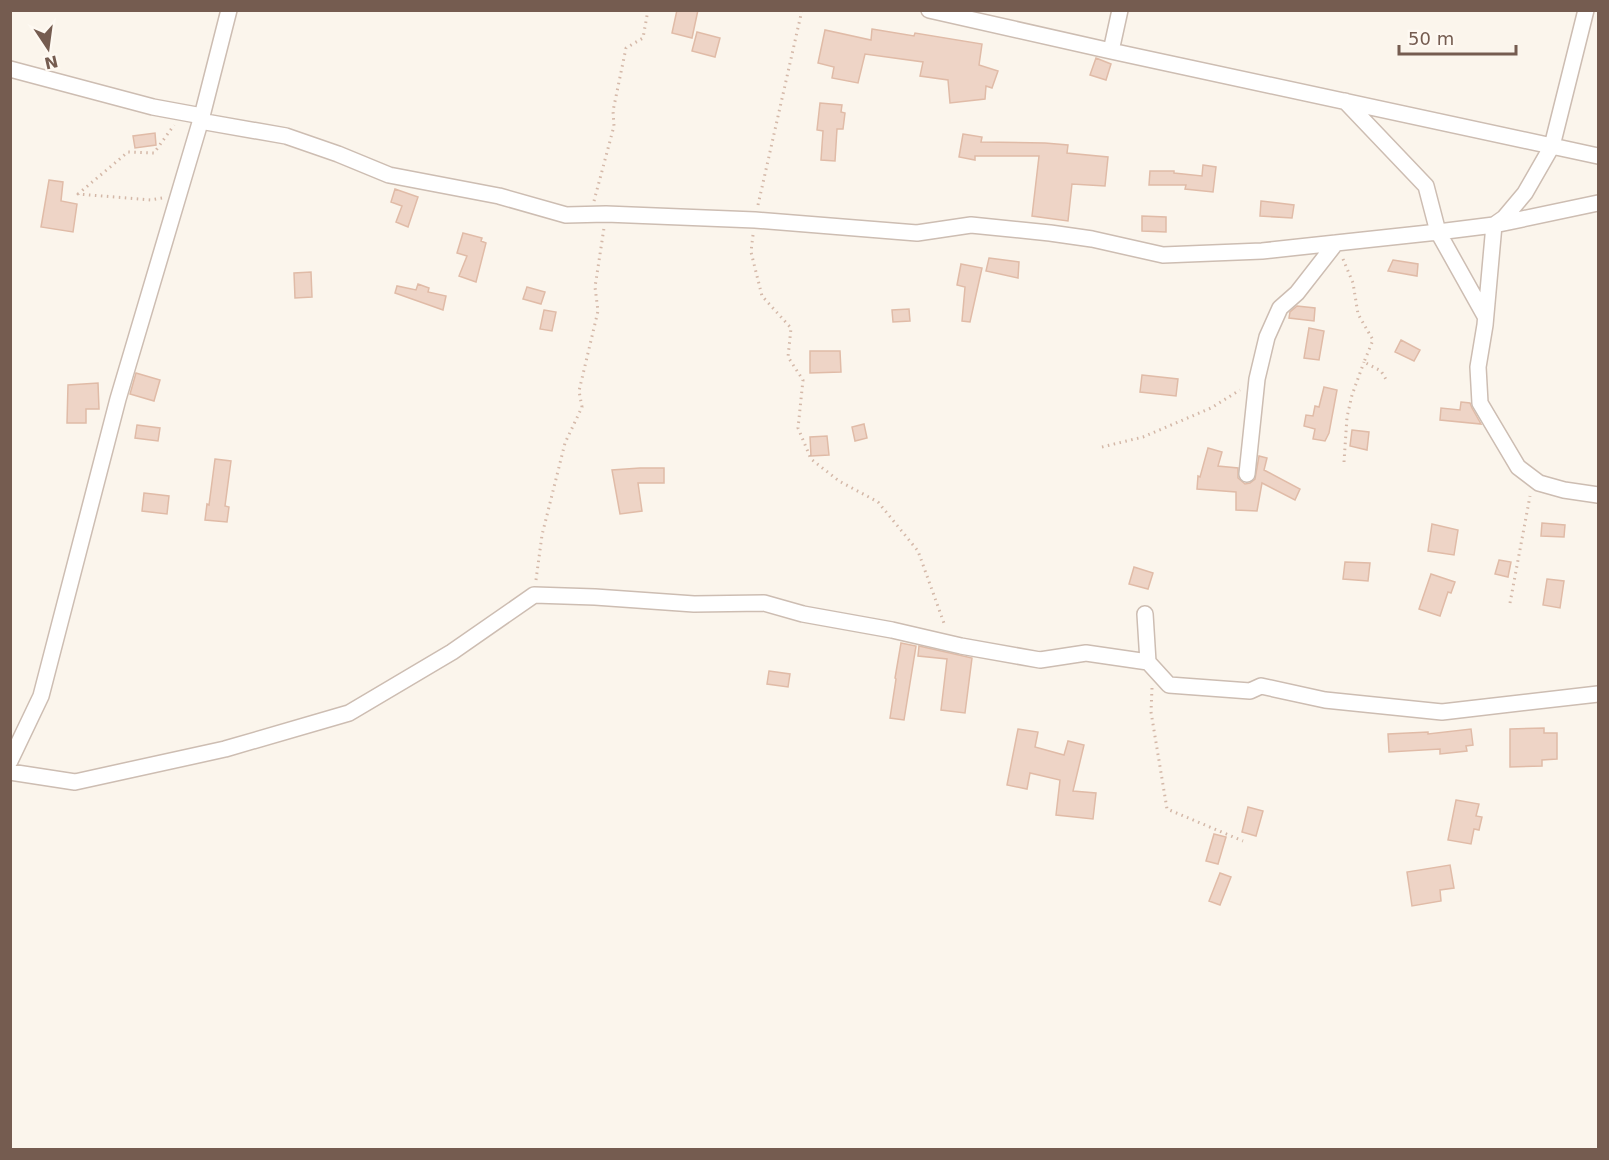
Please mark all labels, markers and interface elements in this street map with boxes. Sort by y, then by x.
north arrow [18,18,78,78]
scale bar [1399,18,1516,56]
text: 50 m [1408,28,1454,49]
text: N [43,51,60,73]

